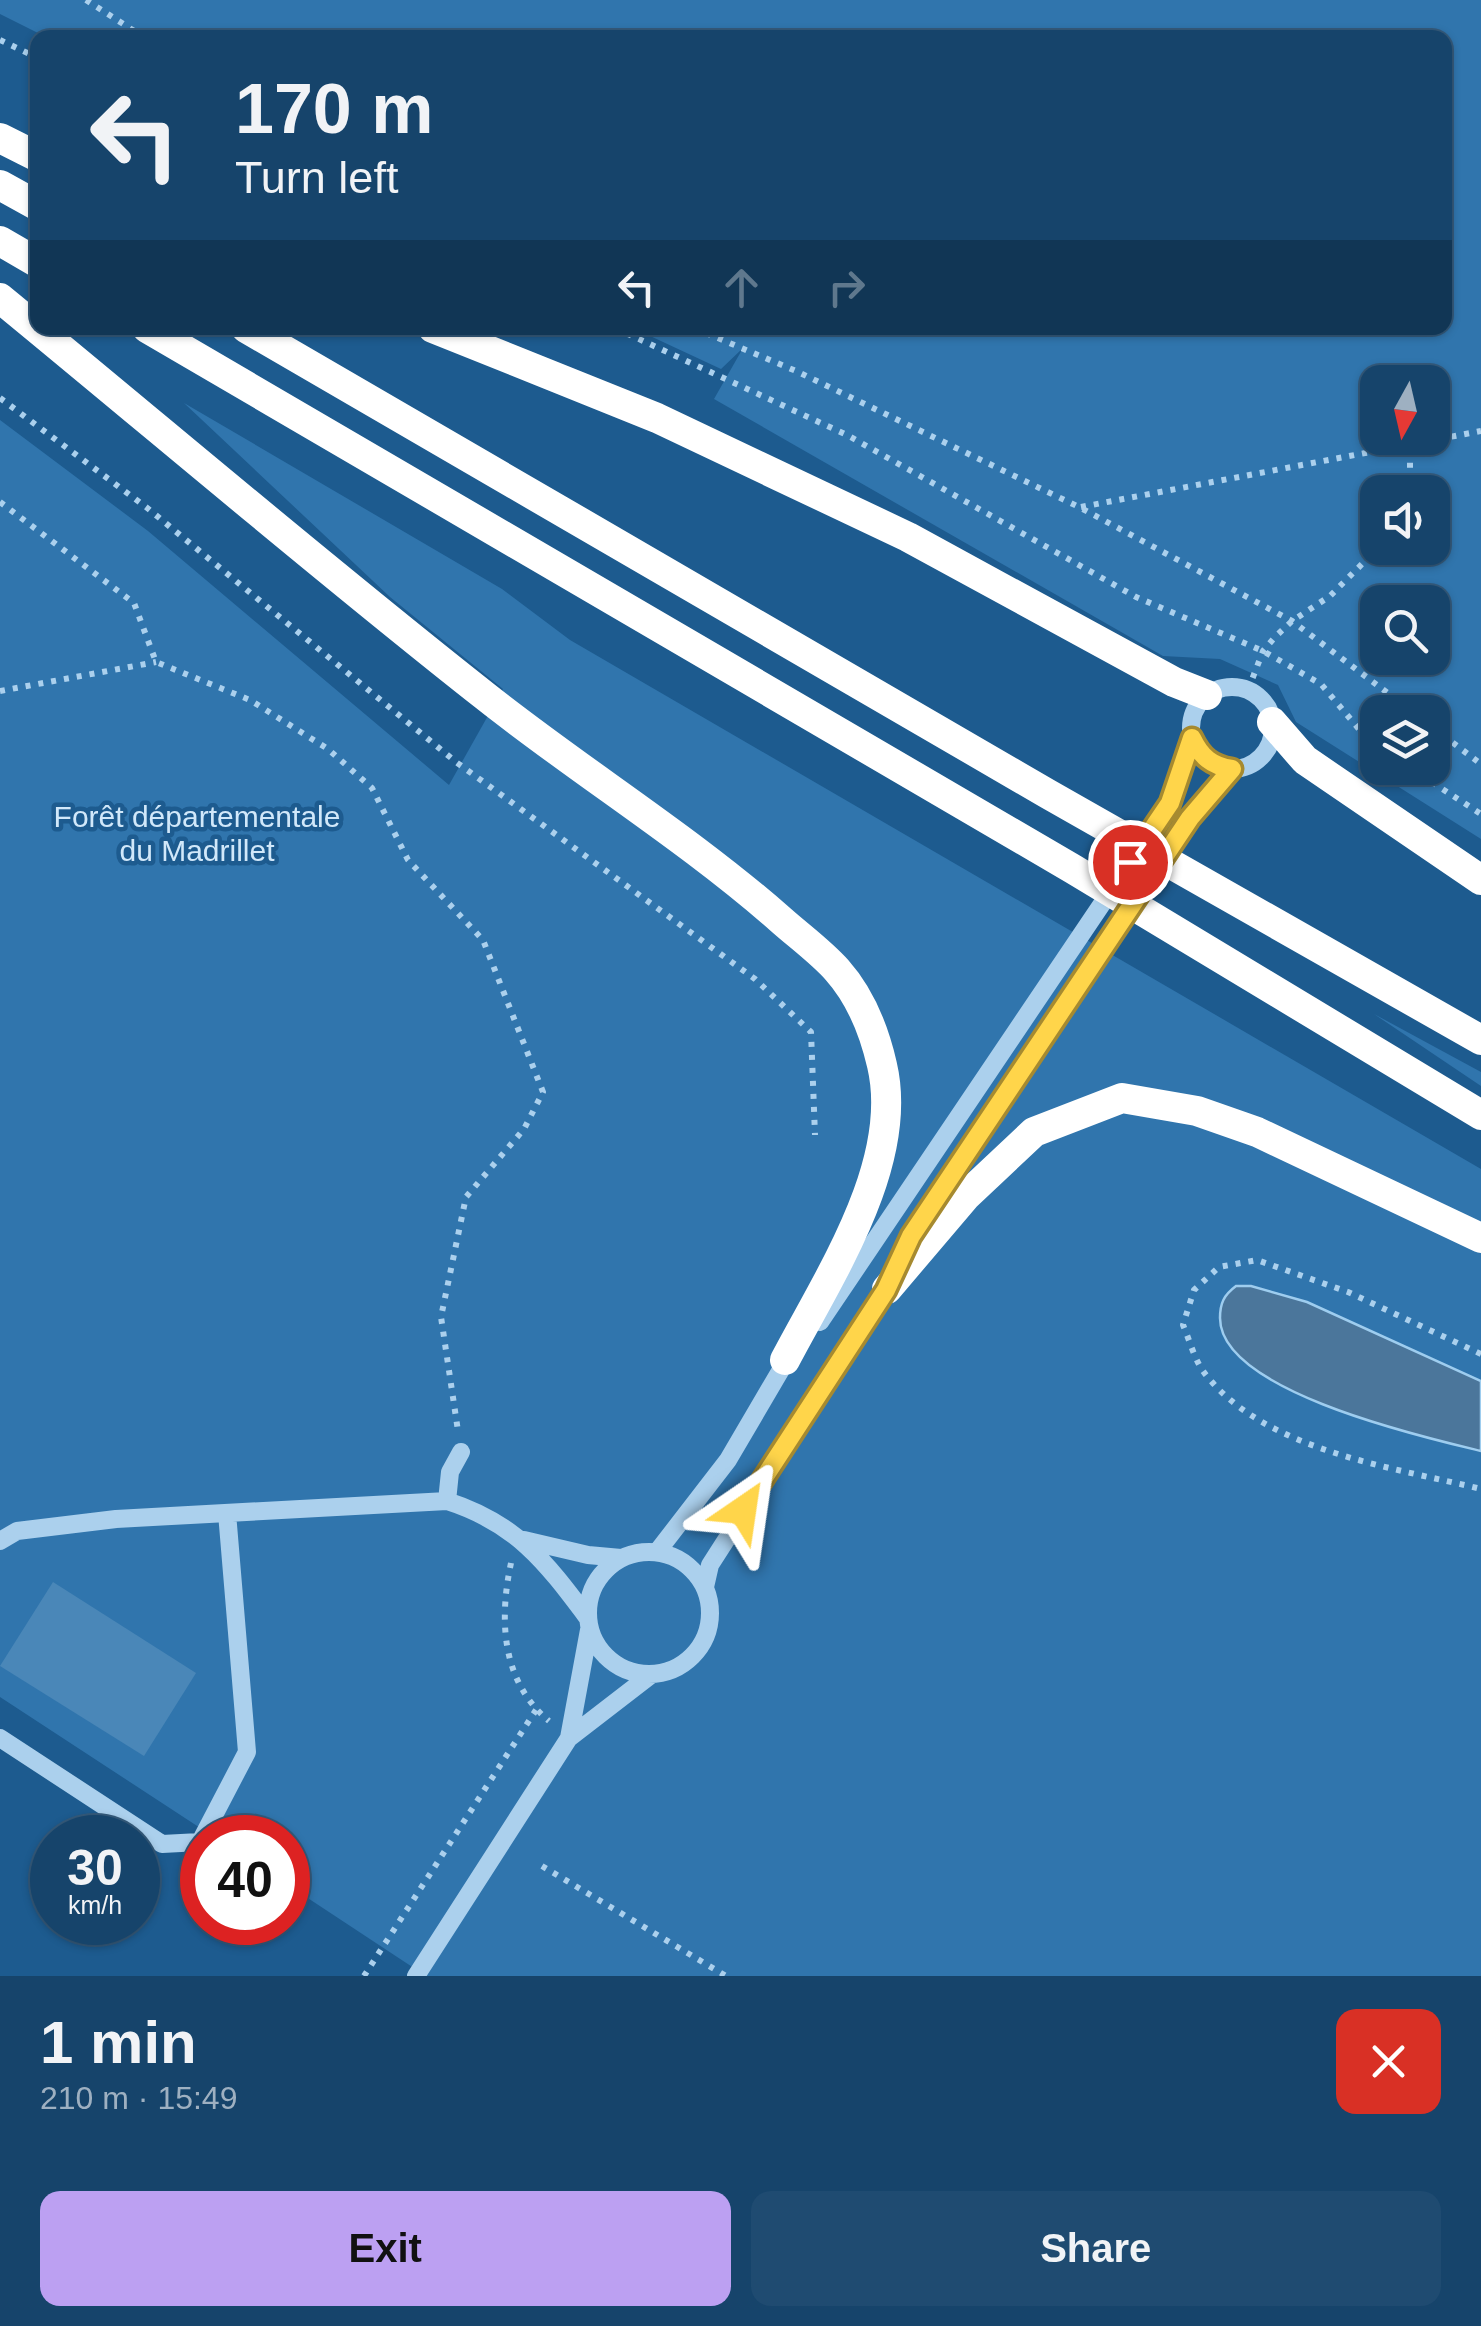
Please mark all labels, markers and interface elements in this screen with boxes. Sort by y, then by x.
icon: left [70,70,200,200]
text: 170 m [235,70,433,148]
text: Turn left [235,152,398,203]
icon: left [609,260,664,315]
icon: ahead [714,260,769,315]
icon: right [819,260,874,315]
north arrow [1360,365,1450,455]
map controls [1360,365,1450,785]
button: sound [1360,475,1450,565]
button: search [1360,585,1450,675]
button: layers [1360,695,1450,785]
park label: Forêt départementale du Madrillet [54,800,340,867]
pin [1088,820,1173,905]
icon: arrive [1103,835,1158,890]
position arrow [691,1458,795,1562]
speed limit sign: 40 [180,1815,310,1945]
text: 30 [67,1840,123,1896]
text: km/h [68,1891,122,1919]
text: 1 min [40,2009,197,2076]
button: close [1336,2009,1441,2114]
text: 210 m · 15:49 [40,2080,237,2116]
button: Exit [40,2191,731,2306]
button: Share [751,2191,1441,2306]

